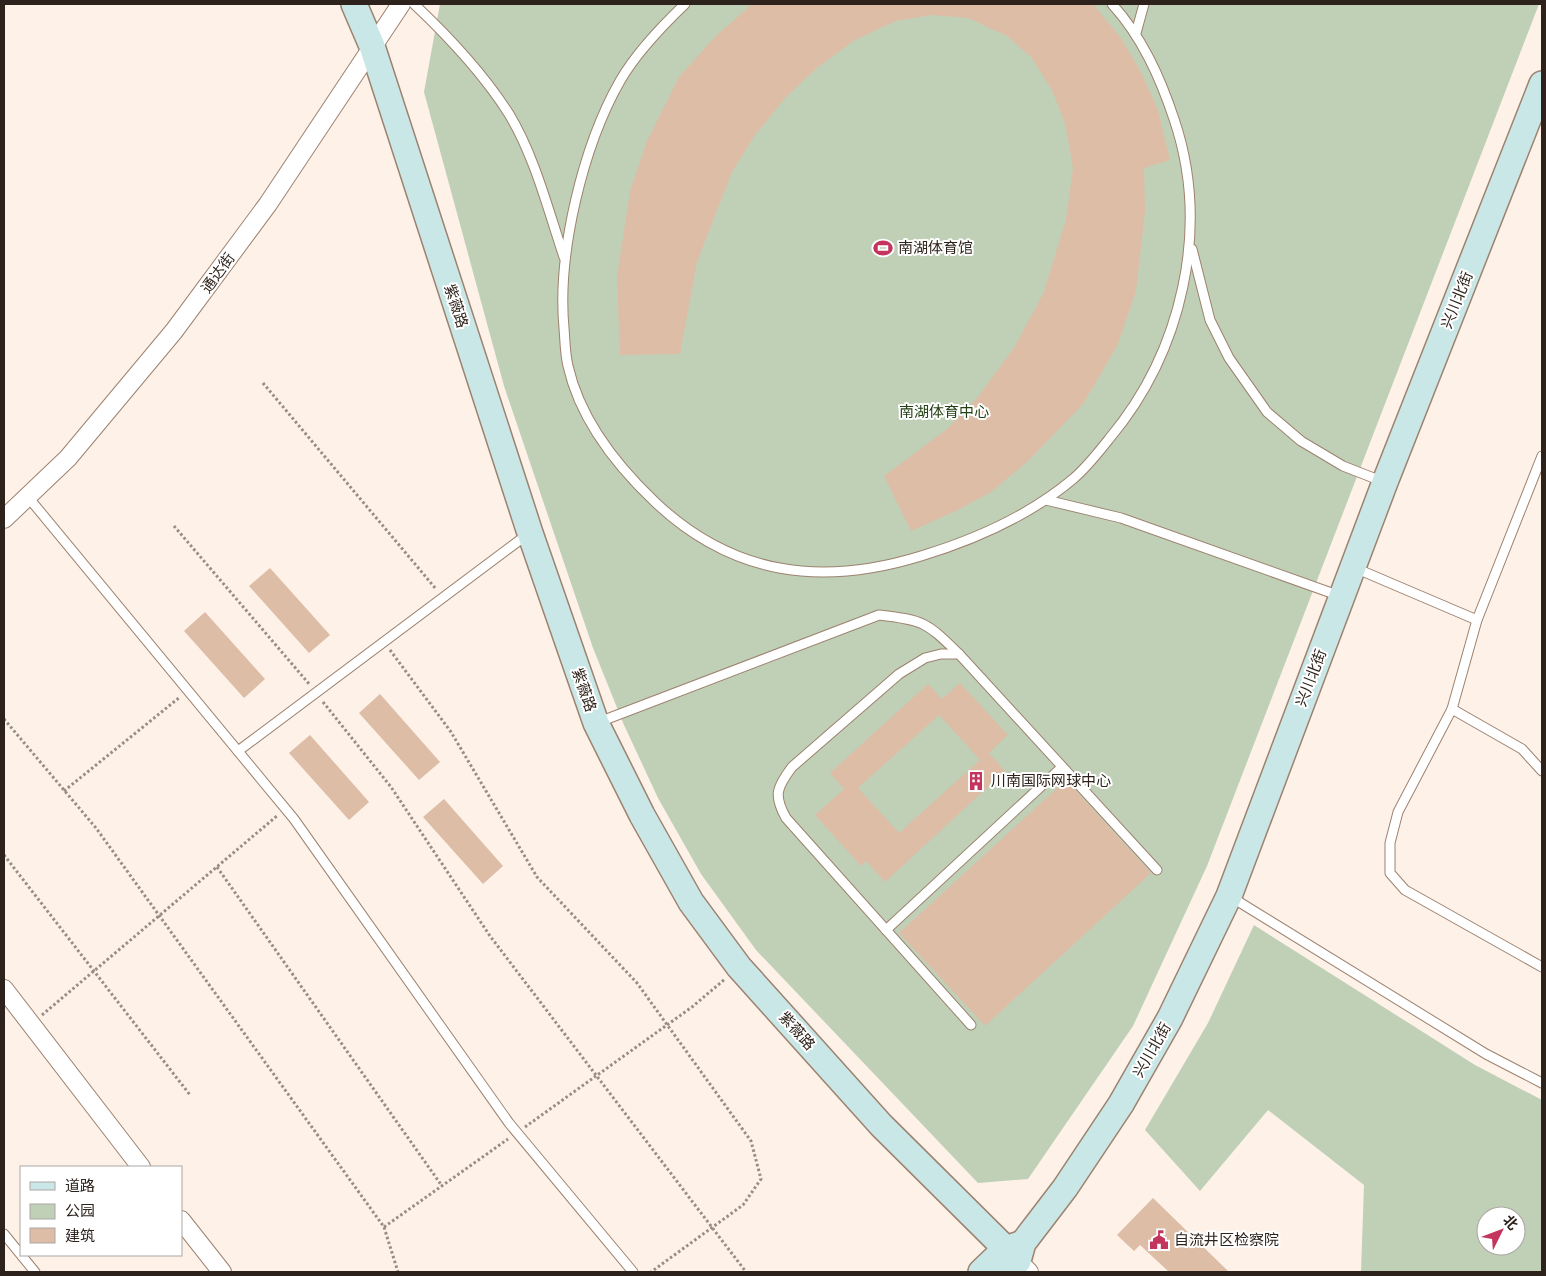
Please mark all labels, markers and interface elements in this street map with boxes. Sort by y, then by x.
sports icon: 南湖体育馆 [872,237,894,259]
place label: 南湖体育馆 [898,238,973,256]
street label: 通达街 [197,249,238,296]
street label: 兴川北街 [1436,268,1476,331]
street label: 紫薇路 [441,282,472,330]
park label: 南湖体育中心 [899,402,989,420]
street label: 兴川北街 [1291,646,1329,709]
street label: 紫薇路 [569,665,601,714]
building icon: 川南国际网球中心 [965,770,987,792]
place label: 川南国际网球中心 [991,771,1111,789]
street label: 紫薇路 [776,1008,819,1053]
street label: 兴川北街 [1128,1019,1174,1080]
legend [20,1166,182,1256]
text: 道路 [65,1176,95,1194]
text: 公园 [65,1201,95,1219]
north arrow [1476,1206,1526,1256]
text: 北 [1500,1211,1522,1233]
text: 建筑 [65,1226,95,1244]
public building icon: 自流井区检察院 [1148,1229,1170,1251]
place label: 自流井区检察院 [1174,1230,1279,1248]

